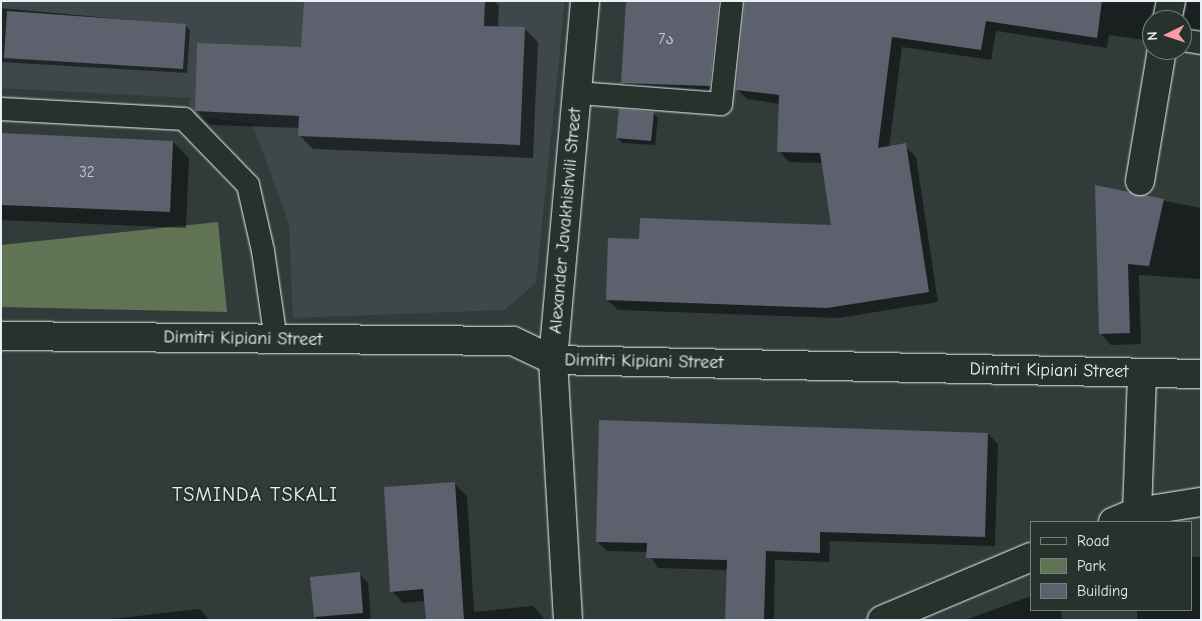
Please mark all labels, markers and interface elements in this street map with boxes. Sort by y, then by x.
north arrow [1142,10,1192,60]
house number: 7ა [658,31,674,49]
text: N [1144,31,1161,41]
street label: Alexander Javakhishvili Street [545,107,587,335]
house number: 32 [79,164,95,182]
street label: Dimitri Kipiani Street [163,327,323,351]
street label: Dimitri Kipiani Street [564,350,724,374]
street label: Dimitri Kipiani Street [969,359,1129,383]
district label: TSMINDA TSKALI [170,482,340,506]
legend [1030,521,1192,611]
text: Road [1077,532,1109,550]
text: Park [1077,557,1106,575]
text: Building [1077,582,1128,600]

